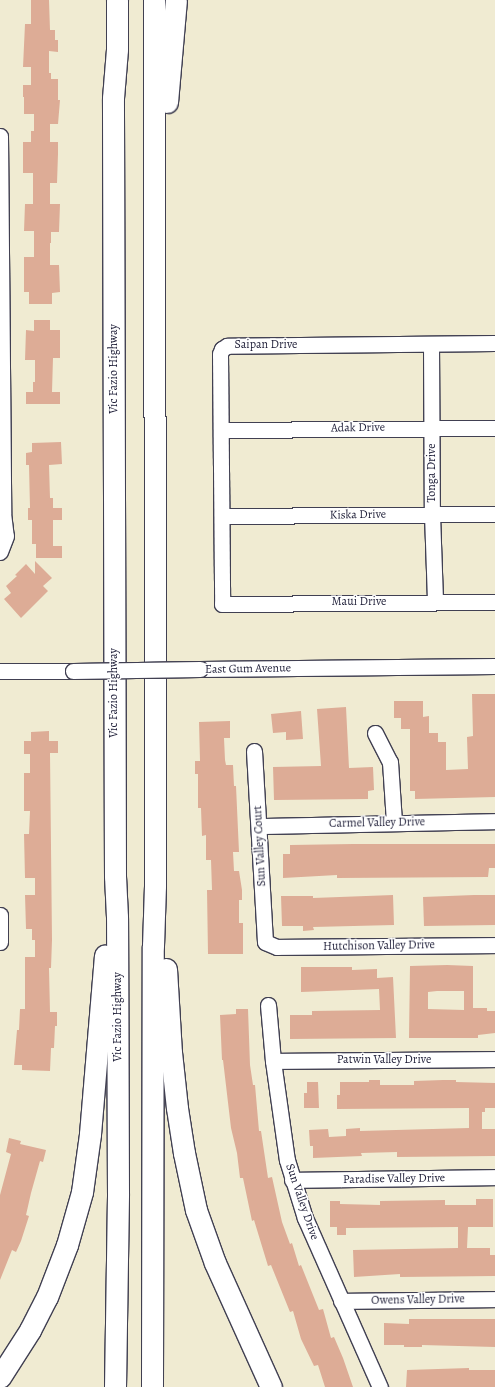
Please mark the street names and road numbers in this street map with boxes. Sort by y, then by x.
street label: Vic Fazio Highway [107,324,121,414]
street label: Saipan Drive [235,338,297,352]
street label: Adak Drive [331,420,385,436]
street label: Tonga Drive [425,443,439,503]
street label: Kiska Drive [330,507,386,523]
street label: Maui Drive [332,595,386,609]
street label: Vic Fazio Highway [107,648,121,738]
street label: East Gum Avenue [205,661,291,677]
street label: Sun Valley Court [251,805,269,887]
street label: Carmel Valley Drive [329,815,425,831]
street label: Hutchison Valley Drive [323,938,435,954]
street label: Vic Fazio Highway [111,972,125,1062]
street label: Patwin Valley Drive [337,1053,431,1067]
street label: Sun Valley Drive [282,1162,322,1242]
street label: Paradise Valley Drive [343,1171,445,1187]
street label: Owens Valley Drive [371,1292,465,1308]

